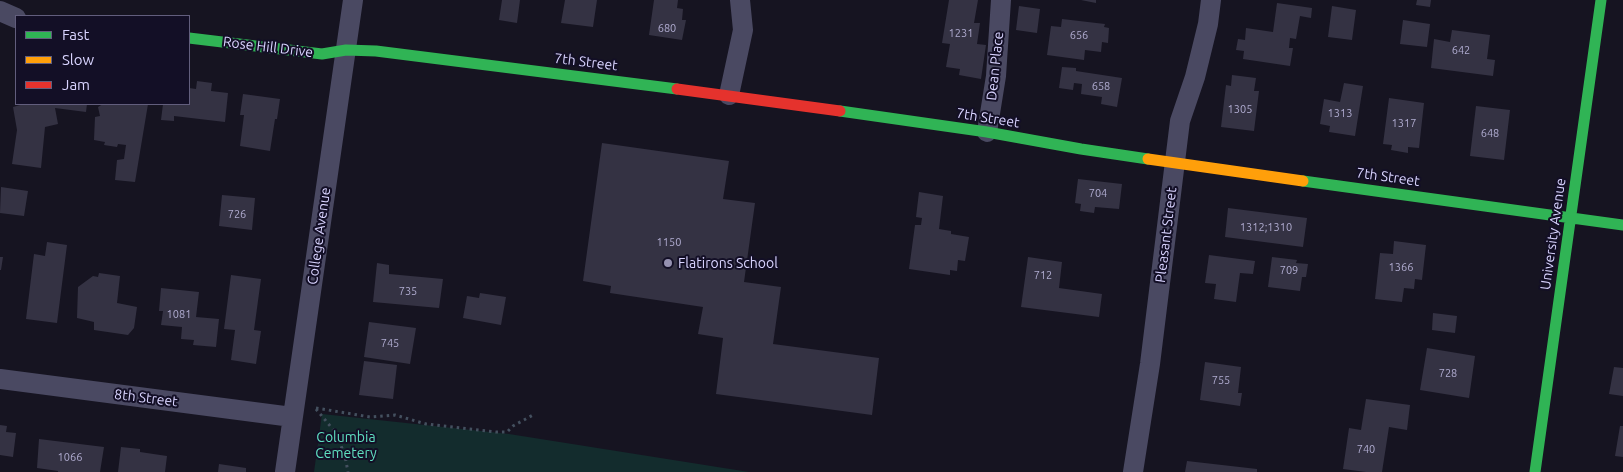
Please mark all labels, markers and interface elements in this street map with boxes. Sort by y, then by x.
legend [15,15,190,105]
house number: 680 [658,21,676,35]
text: Fast [62,26,89,43]
house number: 1231 [949,26,973,40]
house number: 656 [1070,28,1088,42]
street label: Dean Place [983,31,1007,101]
street label: Rose Hill Drive [222,33,314,61]
house number: 642 [1452,43,1470,57]
street label: 7th Street [553,50,619,74]
text: Slow [62,51,94,68]
text: Jam [62,76,90,93]
house number: 658 [1092,79,1110,93]
house number: 1305 [1228,102,1252,116]
street label: 7th Street [955,105,1021,131]
house number: 1313 [1328,106,1352,120]
house number: 1317 [1392,116,1416,130]
house number: 648 [1481,126,1499,140]
street label: 7th Street [1355,164,1421,190]
street label: University Avenue [1537,177,1569,291]
street label: College Avenue [304,186,334,286]
house number: 704 [1089,186,1107,200]
street label: Pleasant Street [1152,186,1180,284]
house number: 726 [228,207,246,221]
house number: 1312;1310 [1240,220,1292,234]
house number: 1150 [657,235,681,249]
place label: Flatirons School [678,255,778,271]
marker: Flatirons School [662,257,674,269]
house number: 1366 [1389,260,1413,274]
house number: 709 [1280,263,1298,277]
house number: 712 [1034,268,1052,282]
house number: 735 [399,284,417,298]
house number: 1081 [167,307,191,321]
house number: 745 [381,336,399,350]
house number: 728 [1439,366,1457,380]
house number: 755 [1212,373,1230,387]
street label: 8th Street [113,386,179,410]
park label: Columbia Cemetery [315,429,377,462]
house number: 740 [1357,442,1375,456]
house number: 1066 [58,450,82,464]

